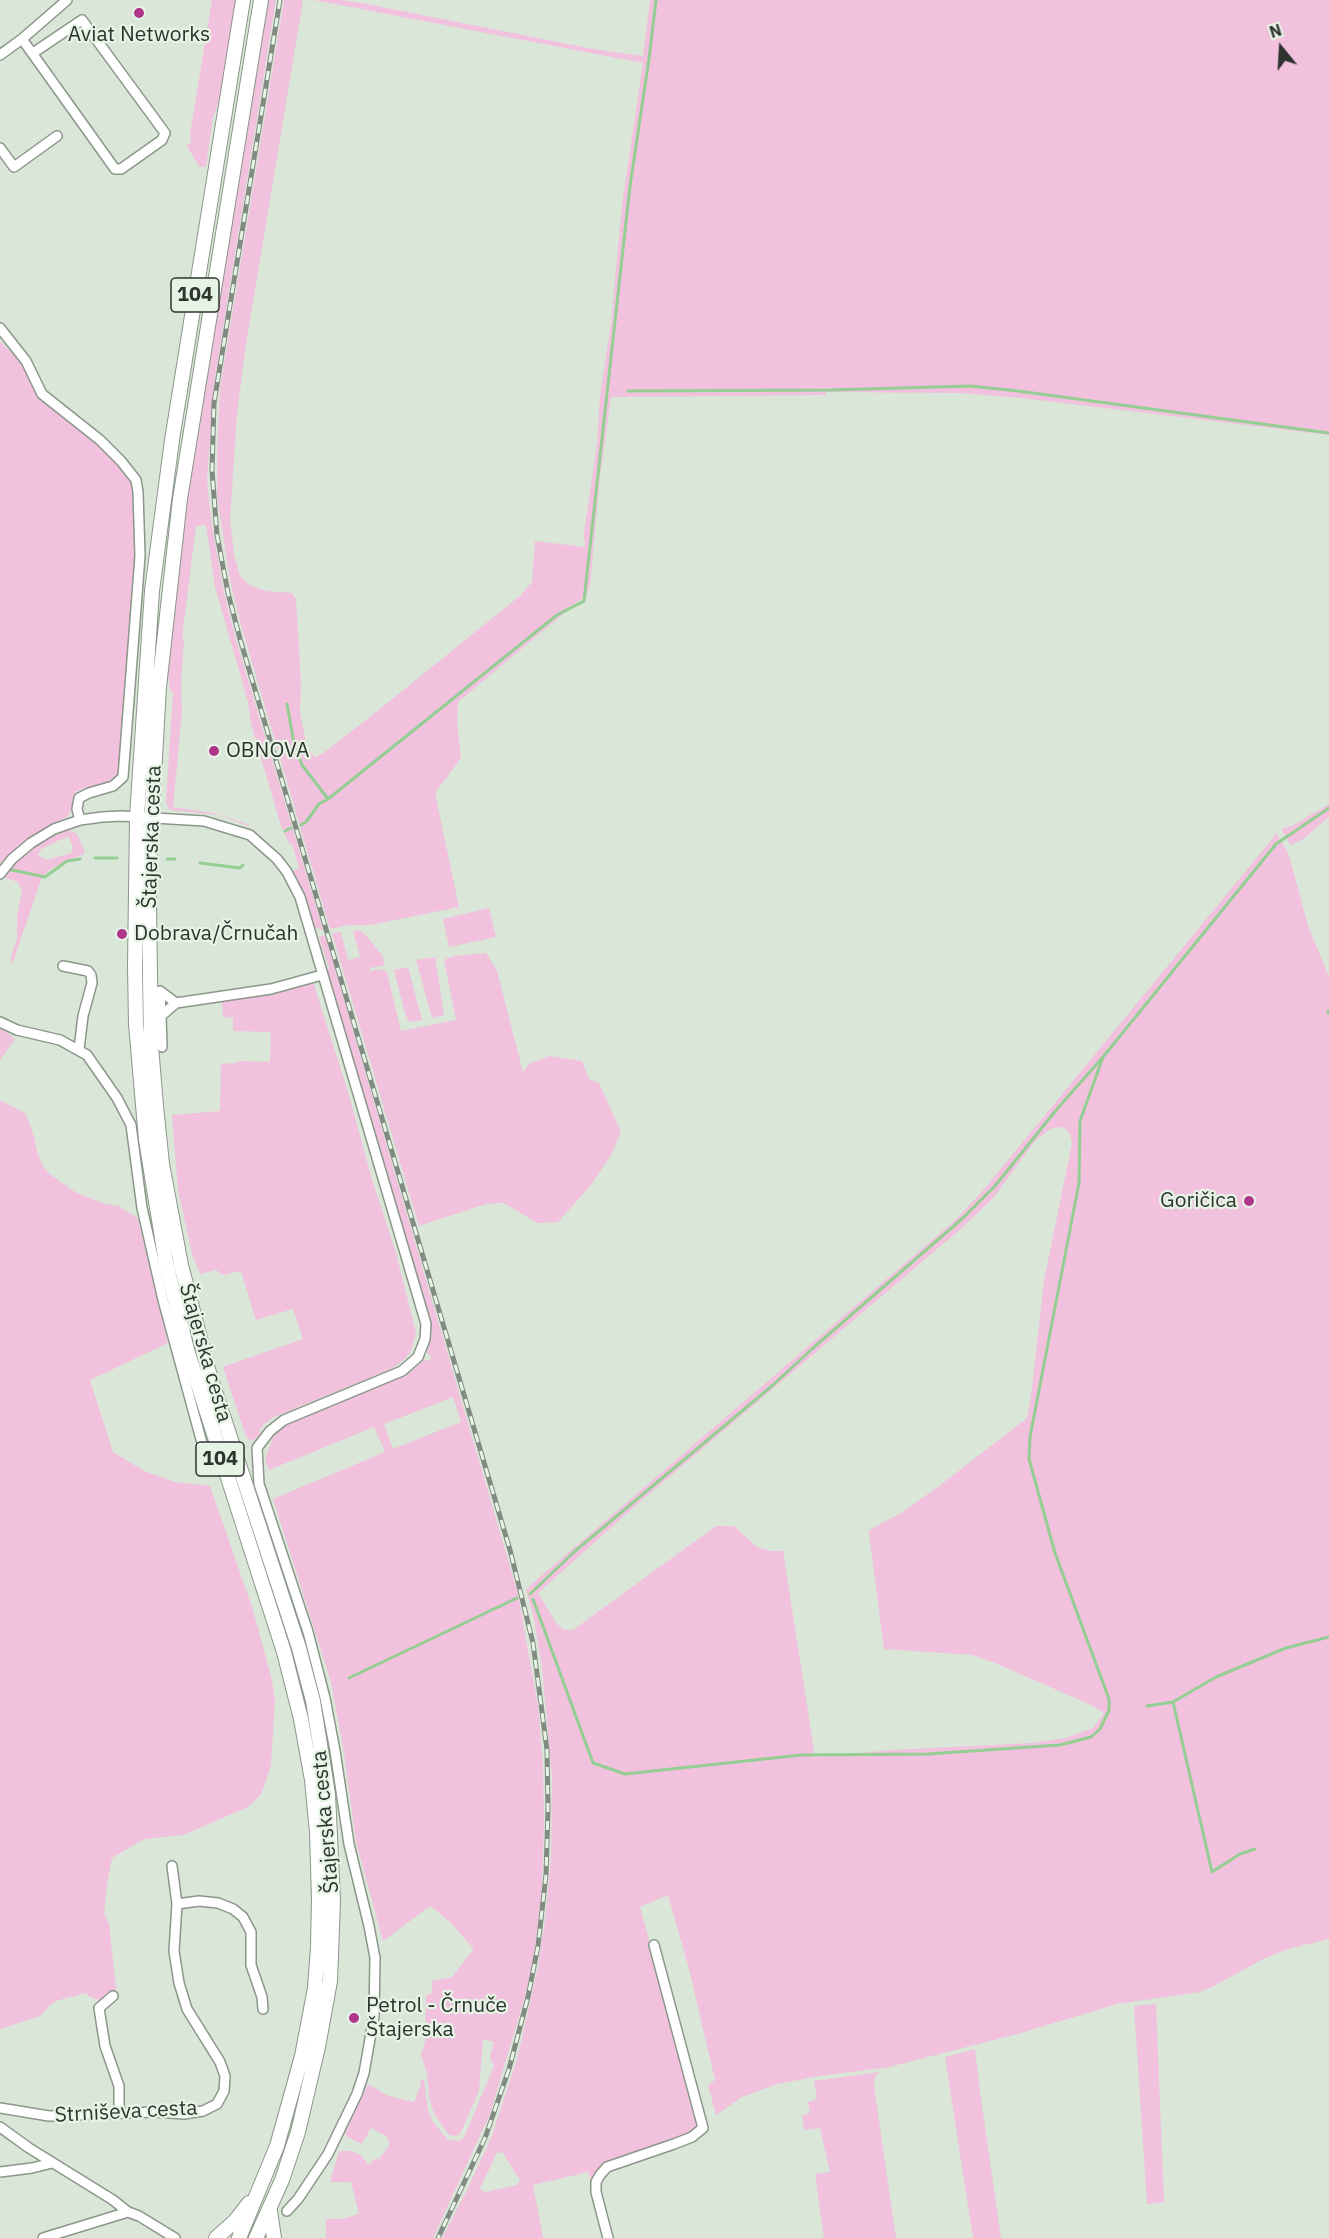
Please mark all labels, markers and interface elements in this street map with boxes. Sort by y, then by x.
marker: Aviat Networks [132,6,146,20]
north arrow [1251,18,1311,78]
text: N [1267,20,1284,42]
place label: Aviat Networks [68,22,210,48]
road number: 104 [171,278,219,312]
place label: OBNOVA [226,738,309,764]
marker: OBNOVA [207,744,221,758]
street label: Štajerska cesta [137,765,167,909]
place label: Dobrava/Črnučah [134,921,299,947]
marker: Dobrava/Črnučah [115,927,129,941]
place label: Goričica [1160,1188,1237,1214]
marker: Goričica [1242,1194,1256,1208]
street label: Štajerska cesta [173,1281,237,1425]
road number: 104 [196,1442,244,1476]
street label: Štajerska cesta [307,1750,345,1894]
place label: Petrol - Črnuče Štajerska [366,1993,507,2043]
marker: Petrol - Črnuče Štajerska [347,2011,361,2025]
street label: Strniševa cesta [54,2096,198,2128]

